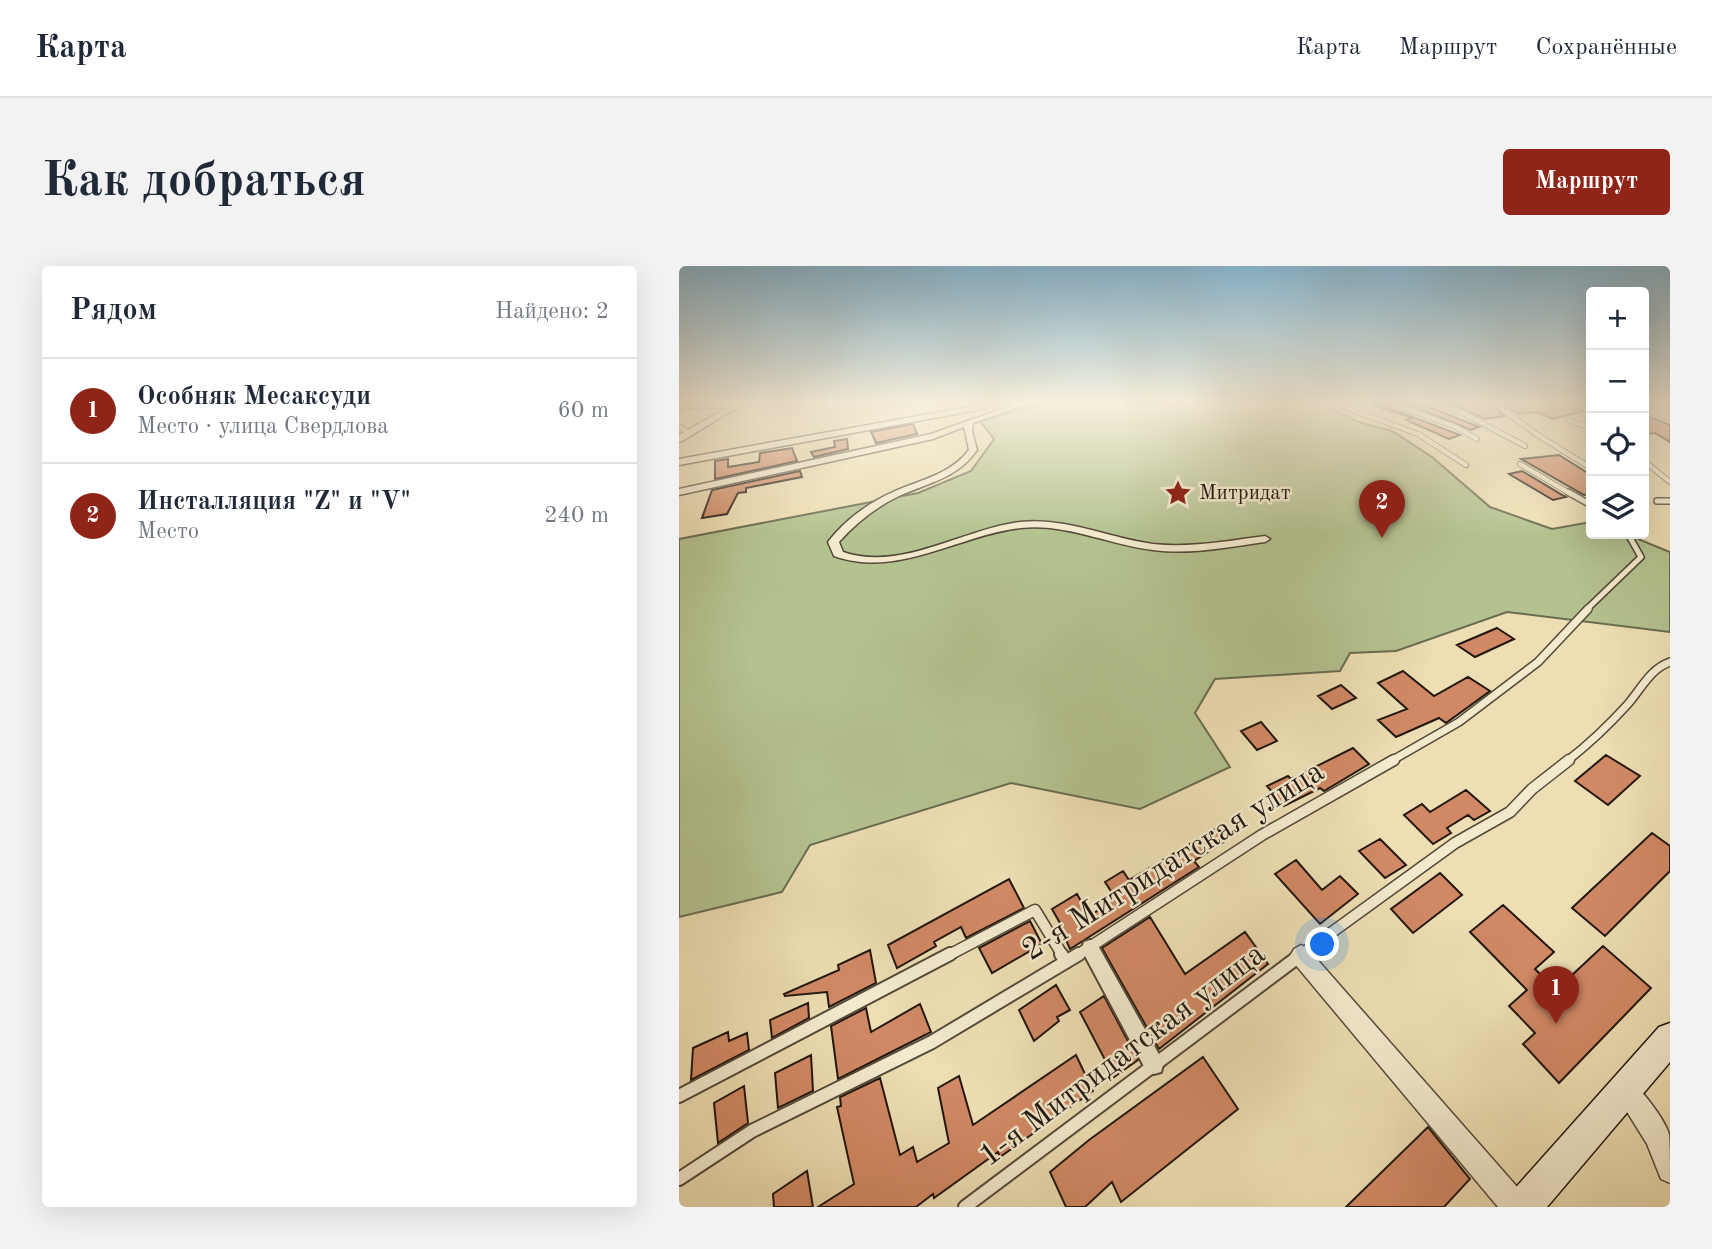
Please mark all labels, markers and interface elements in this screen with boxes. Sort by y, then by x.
text: Карта [35,32,127,65]
text: Карта [1296,36,1361,60]
text: Маршрут [1399,36,1497,60]
text: Сохранённые [1535,36,1677,60]
button: Маршрут [1503,149,1670,215]
text: Как добраться [42,158,366,207]
map controls [1586,287,1649,539]
button: + [1586,287,1649,350]
text: Рядом [70,296,157,326]
text: Найдено: 2 [495,300,609,323]
button: − [1586,350,1649,413]
text: Особняк Месаксуди [137,384,371,410]
text: 1 [86,399,100,422]
text: 60 m [558,399,609,422]
button: locate [1586,413,1649,476]
text: Место · улица Свердлова [137,415,389,438]
button: layers [1586,476,1649,539]
place icon: Митридат [1163,478,1193,508]
pin: 2 [1359,480,1405,538]
place label: Митридат [1199,483,1291,504]
text: Инсталляция "Z" и "V" [137,489,411,515]
text: 2 [86,504,100,527]
text: 240 m [544,504,609,527]
text: Место [137,520,199,543]
street label: 2-я Митридатская улица [1018,756,1331,968]
your location [1305,927,1339,961]
street label: 1-я Митридатская улица [974,938,1272,1174]
pin: 1 [1533,966,1579,1024]

